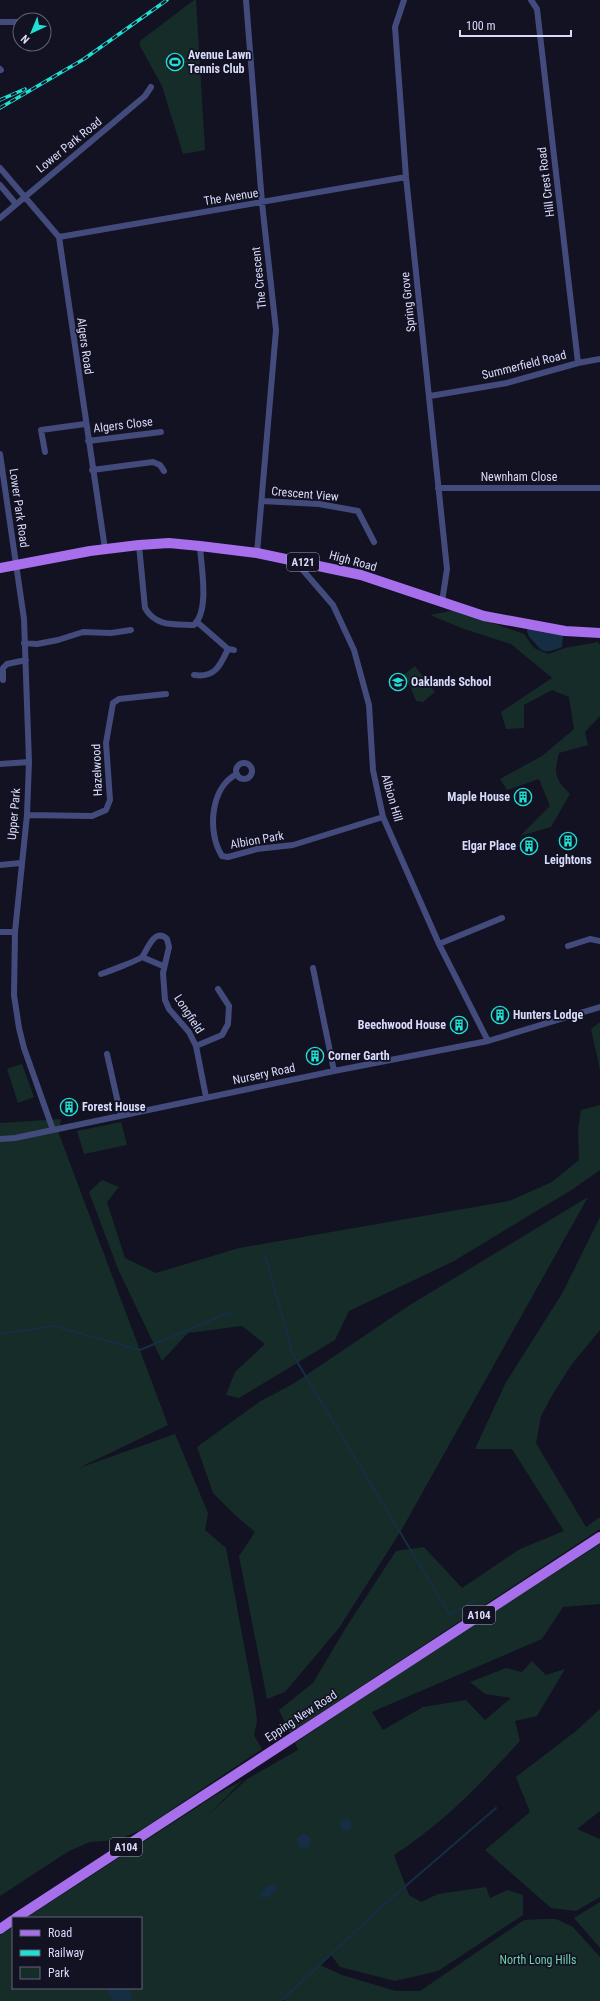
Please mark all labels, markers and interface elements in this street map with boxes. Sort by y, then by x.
north arrow [12,12,52,52]
scale bar [460,12,571,38]
text: 100 m [466,19,496,33]
text: N [18,32,32,46]
place label: Avenue Lawn Tennis Club [188,48,251,76]
sports icon: Avenue Lawn Tennis Club [165,52,185,72]
street label: Lower Park Road [34,114,104,176]
street label: Hill Crest Road [535,146,557,218]
street label: The Avenue [203,186,260,208]
street label: The Crescent [249,246,269,310]
street label: Spring Grove [398,271,418,333]
street label: Algers Road [74,317,96,375]
street label: Summerfield Road [480,348,568,382]
street label: Algers Close [92,414,154,436]
street label: Lower Park Road [7,468,31,549]
street label: Newnham Close [481,470,558,484]
street label: Crescent View [271,484,339,504]
street label: High Road [328,548,378,574]
road number: A121 [287,553,319,571]
school or university icon: Oaklands School [388,672,408,692]
place label: Oaklands School [411,675,491,689]
street label: Hazelwood [89,743,105,797]
street label: Albion Hill [379,773,405,823]
street label: Upper Park [5,787,23,841]
building icon: Maple House [513,787,533,807]
place label: Maple House [447,790,510,804]
street label: Albion Park [229,828,286,852]
building icon: Leightons [558,831,578,851]
building icon: Elgar Place [519,836,539,856]
place label: Elgar Place [462,839,516,853]
place label: Leightons [544,853,592,867]
street label: Longfield [171,992,207,1036]
building icon: Hunters Lodge [490,1005,510,1025]
place label: Hunters Lodge [513,1008,583,1022]
building icon: Beechwood House [449,1015,469,1035]
place label: Beechwood House [358,1018,446,1032]
building icon: Corner Garth [305,1046,325,1066]
place label: Corner Garth [328,1049,390,1063]
street label: Nursery Road [231,1061,297,1087]
building icon: Forest House [59,1097,79,1117]
place label: Forest House [82,1100,146,1114]
road number: A104 [463,1606,495,1624]
street label: Epping New Road [262,1688,340,1744]
road number: A104 [110,1838,142,1856]
legend [12,1917,142,1989]
text: Road [48,1926,72,1940]
text: Railway [48,1946,84,1960]
park label: North Long Hills [500,1953,576,1967]
text: Park [48,1966,70,1980]

